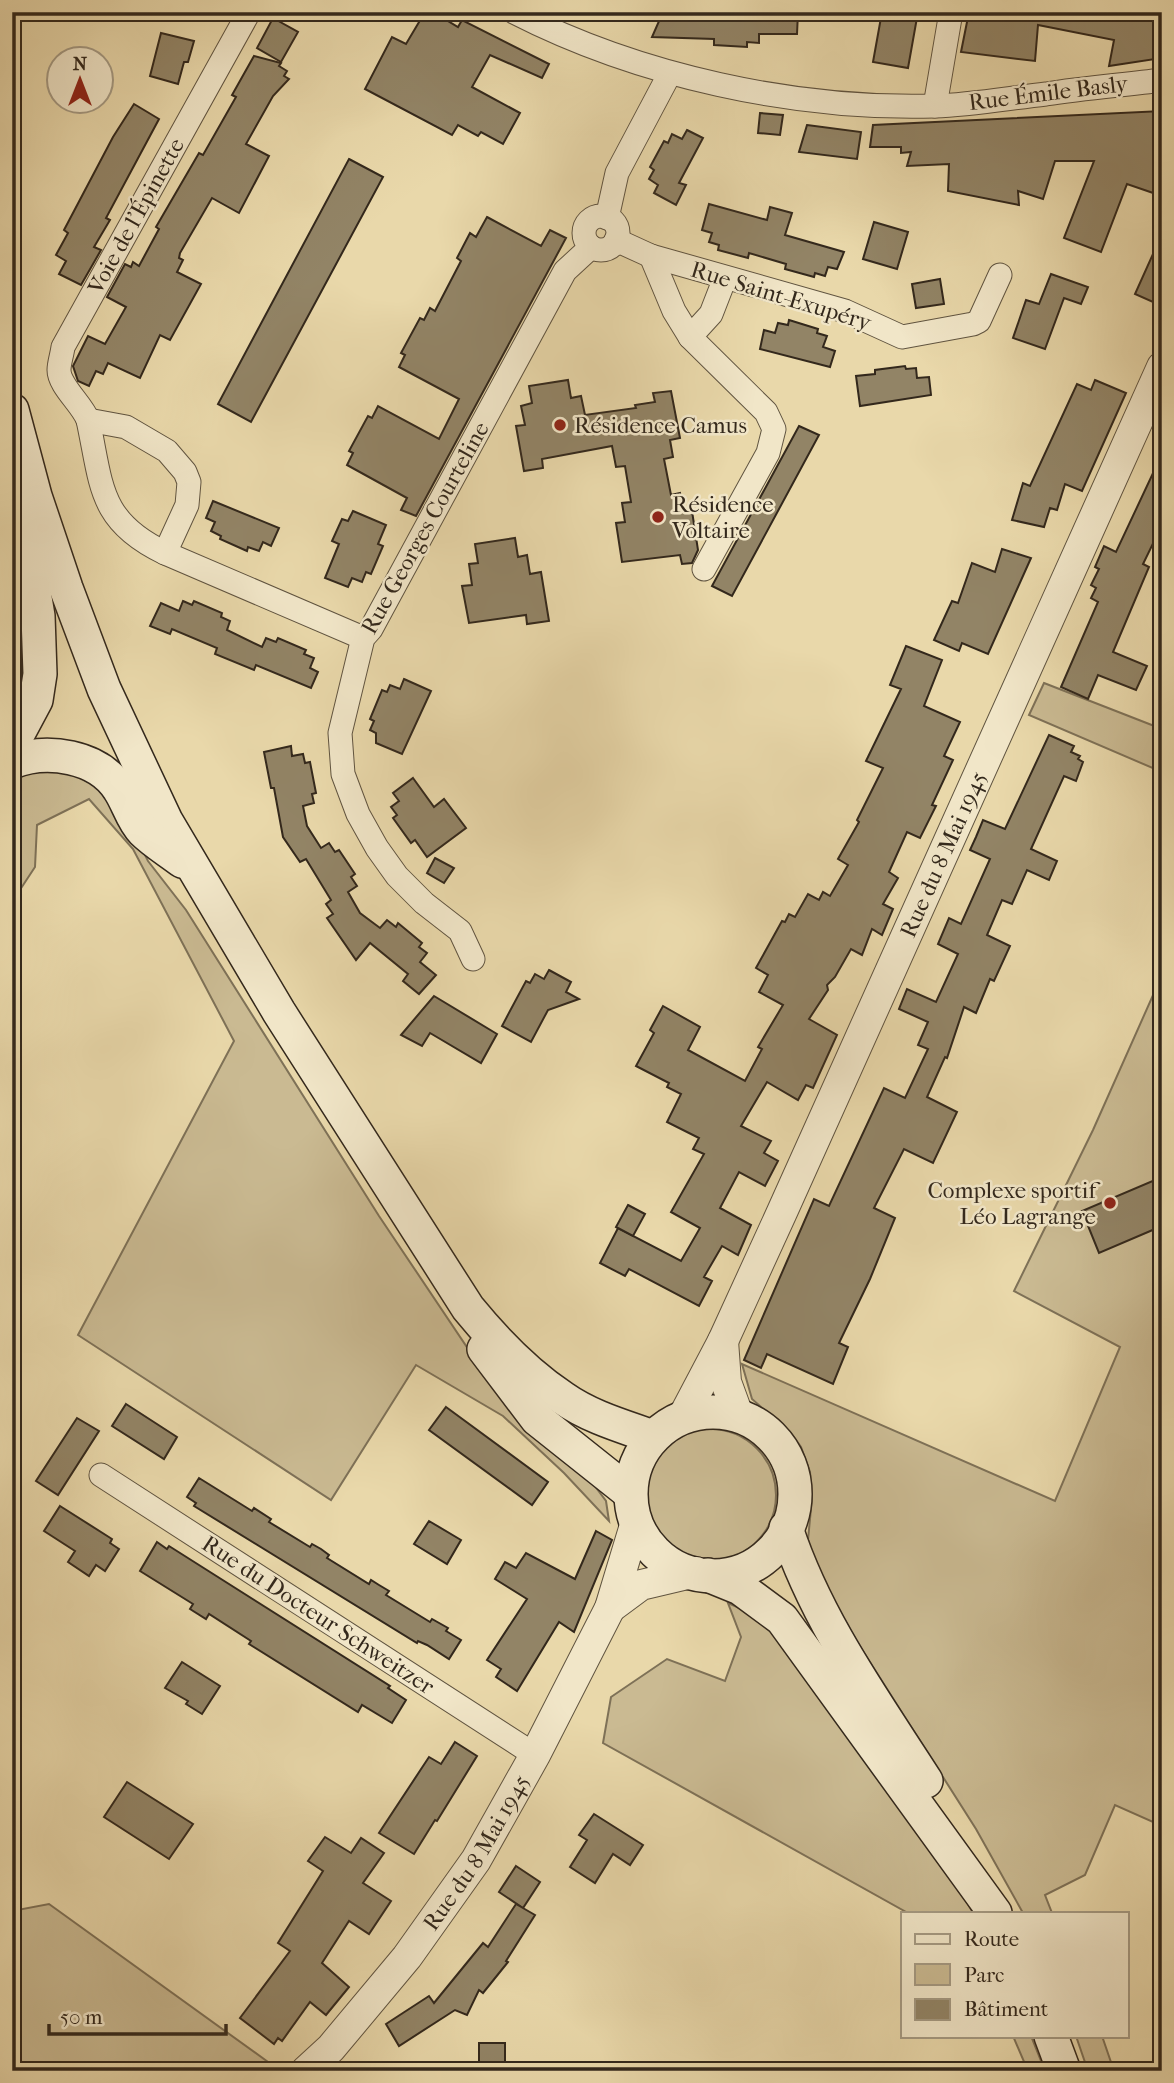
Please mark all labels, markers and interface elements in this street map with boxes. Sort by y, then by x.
north arrow [46,46,116,116]
text: N [73,53,88,75]
street label: Rue Émile Basly [967,70,1130,116]
street label: Voie de l'Épinette [82,133,190,299]
street label: Rue Saint-Exupéry [688,256,875,336]
place label: Résidence Camus [574,412,747,439]
street label: Rue Georges Courteline [355,417,495,639]
marker: Résidence Camus [552,417,568,433]
place label: Résidence Voltaire [671,491,774,544]
marker: Résidence Voltaire [650,509,666,525]
street label: Rue du 8 Mai 1945 [894,767,992,941]
place label: Complexe sportif Léo Lagrange [927,1177,1100,1230]
marker: Complexe sportif Léo Lagrange [1102,1195,1118,1211]
street label: Rue du Docteur Schweitzer [197,1530,439,1700]
street label: Rue du 8 Mai 1945 [417,1770,535,1935]
legend [901,1912,1128,2038]
text: Route [964,1927,1019,1951]
text: Parc [964,1963,1004,1987]
scale bar [49,1992,226,2036]
text: Bâtiment [964,1997,1049,2021]
text: 50 m [60,2005,103,2029]

